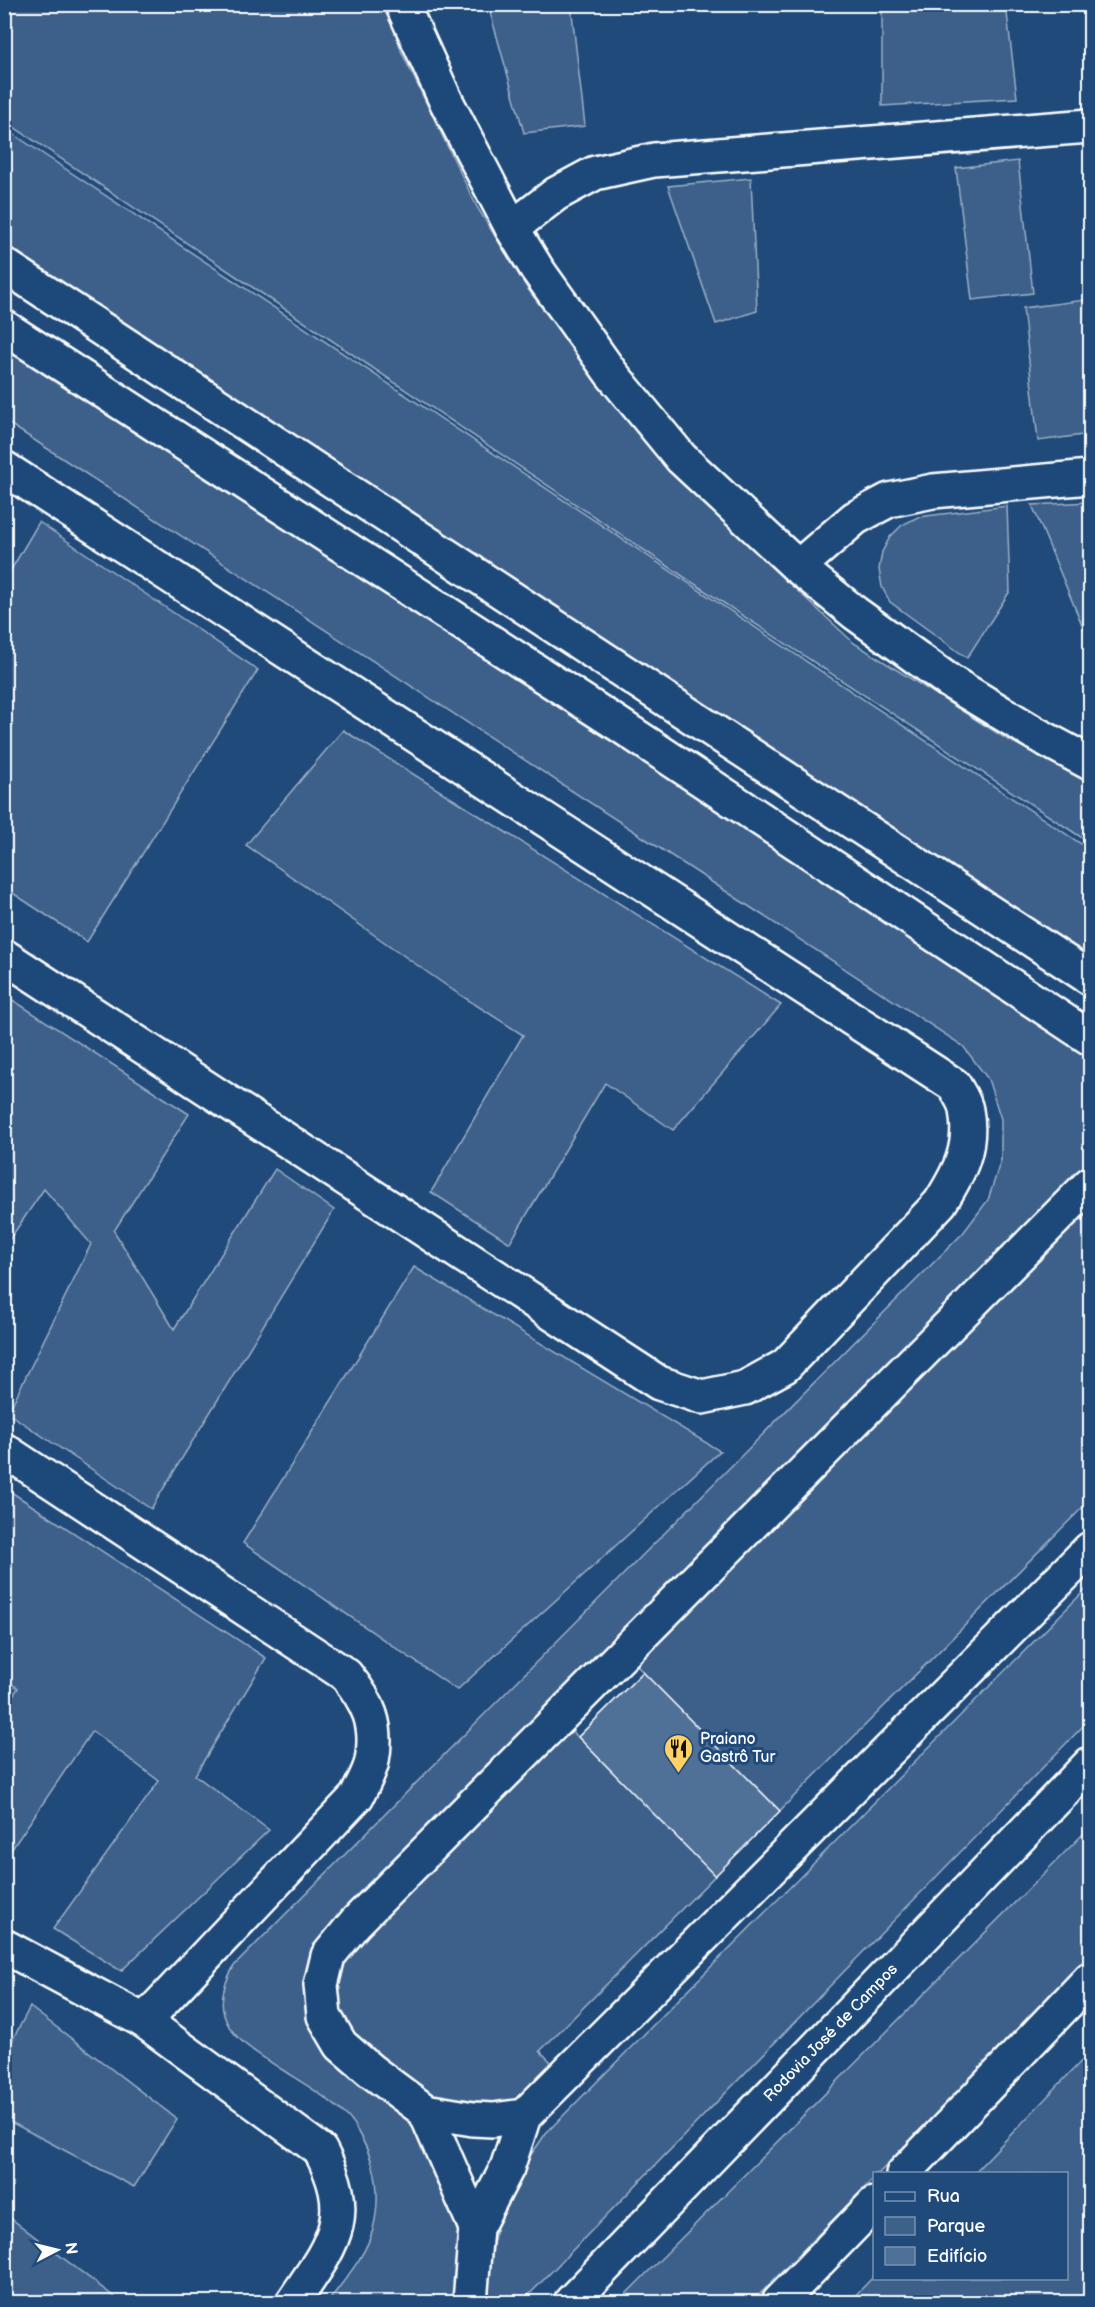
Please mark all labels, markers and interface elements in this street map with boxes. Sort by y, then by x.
place label: Praiano Gastrô Tur [700,1730,776,1767]
restaurant icon: Praiano Gastrô Tur [663,1732,695,1774]
street label: Rodovia José de Campos [760,1960,902,2106]
legend [873,2172,1068,2280]
text: Rua [927,2186,960,2207]
text: Parque [927,2216,985,2237]
north arrow [27,2220,87,2280]
text: N [60,2241,81,2255]
text: Edifício [927,2246,987,2267]

